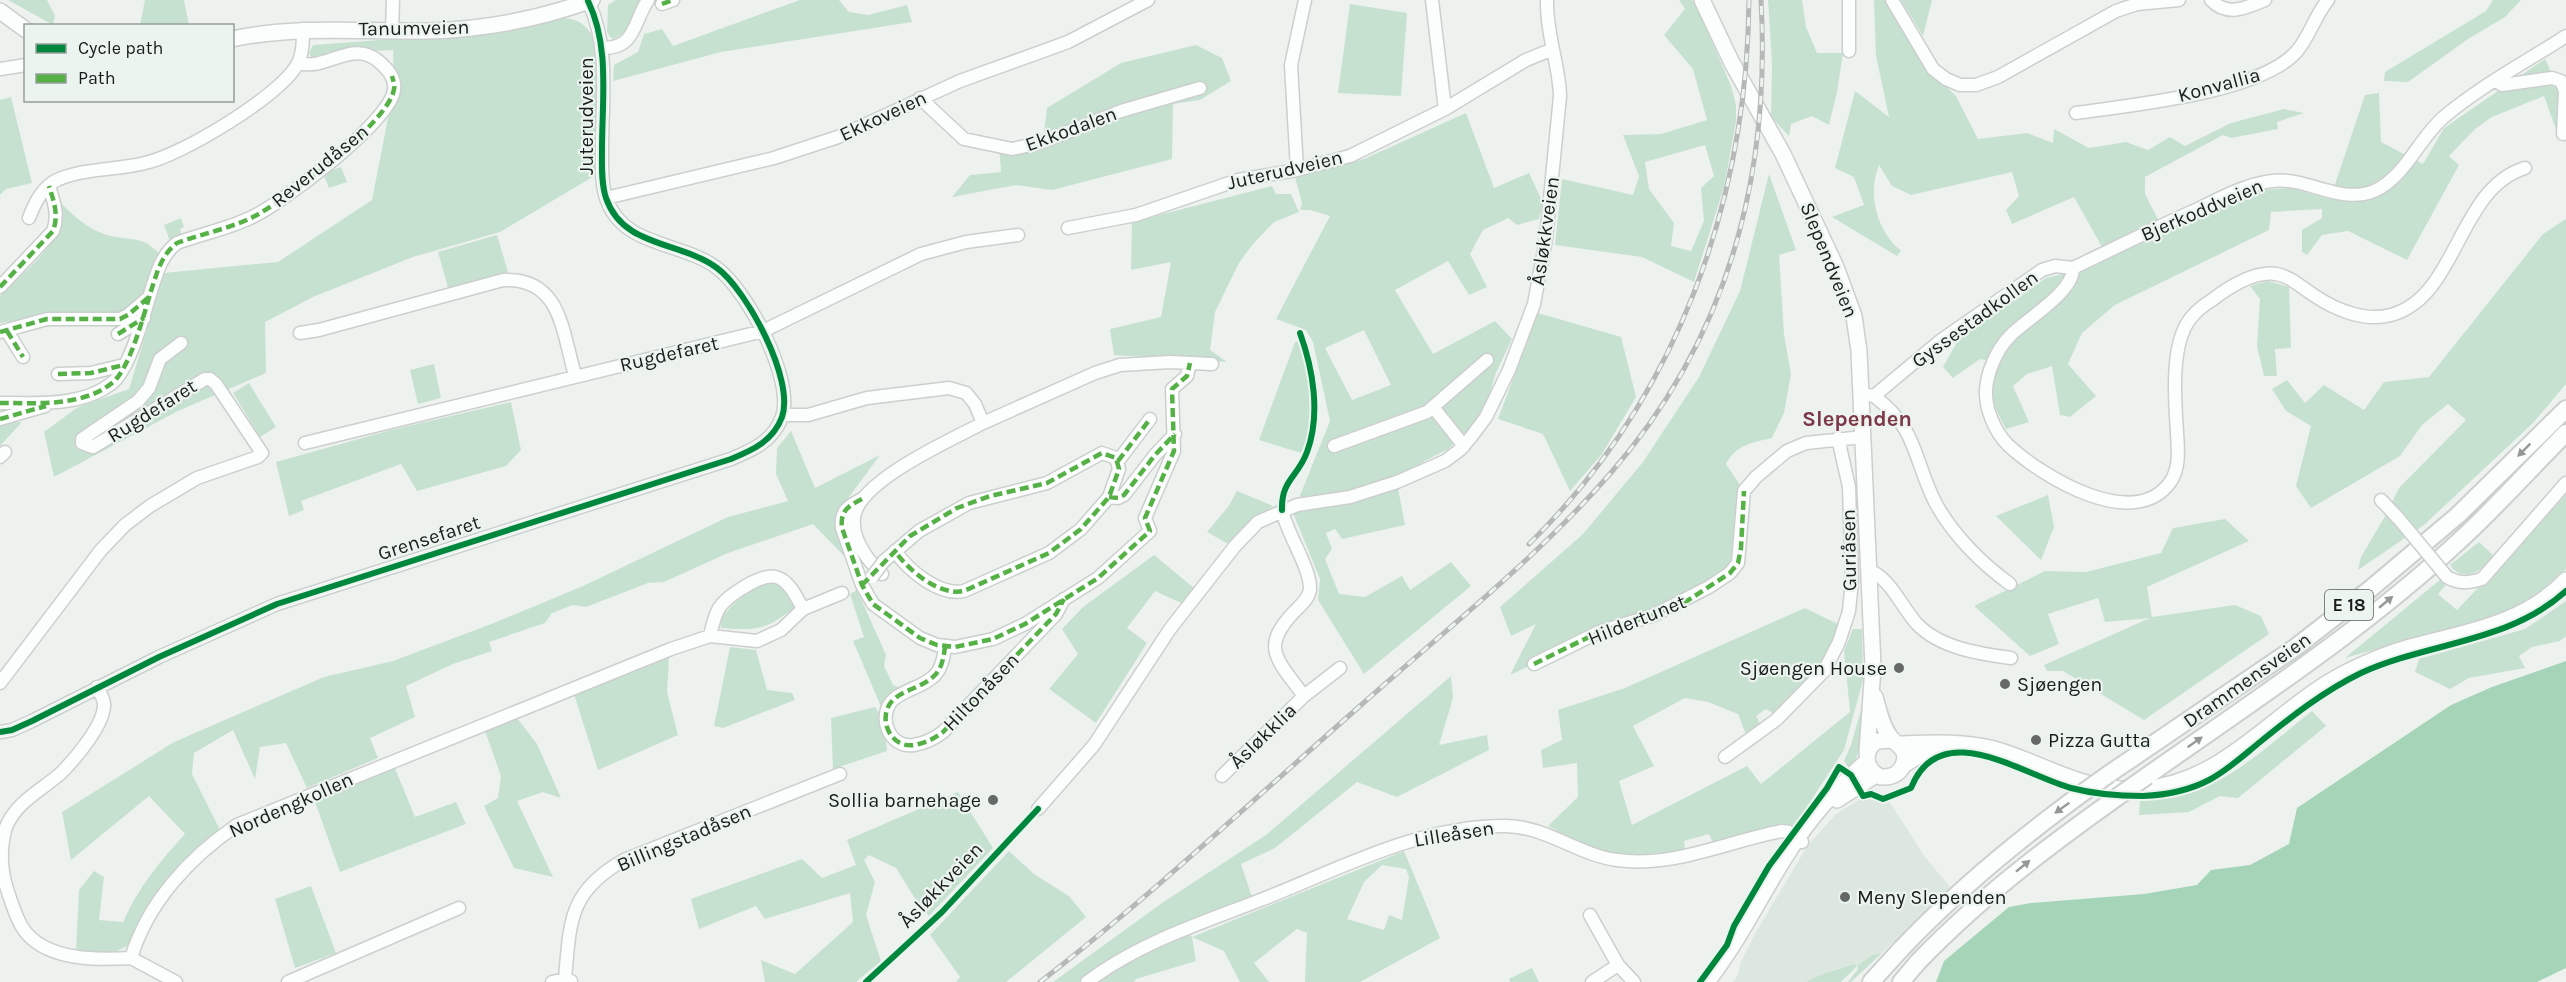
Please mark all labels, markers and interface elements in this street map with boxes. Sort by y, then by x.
street label: Tanumveien [358,16,470,40]
legend [24,24,234,102]
text: Cycle path [78,37,163,59]
street label: Juterudveien [575,57,598,175]
street label: Konvallia [2175,63,2263,107]
text: Path [78,67,116,89]
street label: Ekkoveien [836,86,930,146]
street label: Ekkodalen [1022,102,1120,156]
street label: Reverudåsen [267,120,373,212]
street label: Juterudveien [1225,146,1345,194]
street label: Bjerkoddveien [2137,174,2267,246]
street label: Åsløkkveien [1526,175,1564,287]
street label: Slependveien [1795,199,1863,321]
street label: Gyssestadkollen [1908,266,2042,372]
street label: Rugdefaret [617,331,721,377]
street label: Rugdefaret [103,374,201,447]
district label: Slependen [1802,406,1912,432]
one-way arrow [2518,442,2532,456]
street label: Guriåsen [1837,509,1861,591]
street label: Grensefaret [375,511,483,565]
street label: Hildertunet [1585,590,1690,650]
road number: E 18 [2325,590,2373,620]
one-way arrow [2378,596,2394,609]
street label: Drammensveien [2179,627,2315,733]
street label: Hiltonåsen [938,648,1024,736]
place label: Sjøengen House [1740,657,1887,680]
marker: Sjøengen House [1892,661,1906,675]
place label: Sjøengen [2017,673,2102,696]
marker: Sjøengen [1998,677,2012,691]
street label: Åsløkklia [1225,699,1301,773]
place label: Pizza Gutta [2048,729,2151,752]
marker: Pizza Gutta [2029,733,2043,747]
one-way arrow [2186,736,2202,748]
street label: Nordengkollen [226,767,356,843]
place label: Sollia barnehage [828,789,981,812]
marker: Sollia barnehage [986,793,1000,807]
street label: Billingstadåsen [613,799,755,877]
one-way arrow [2054,802,2070,814]
street label: Lilleåsen [1412,816,1496,852]
street label: Åsløkkveien [895,838,987,932]
one-way arrow [2015,860,2030,873]
place label: Meny Slependen [1857,886,2007,909]
marker: Meny Slependen [1838,890,1852,904]

